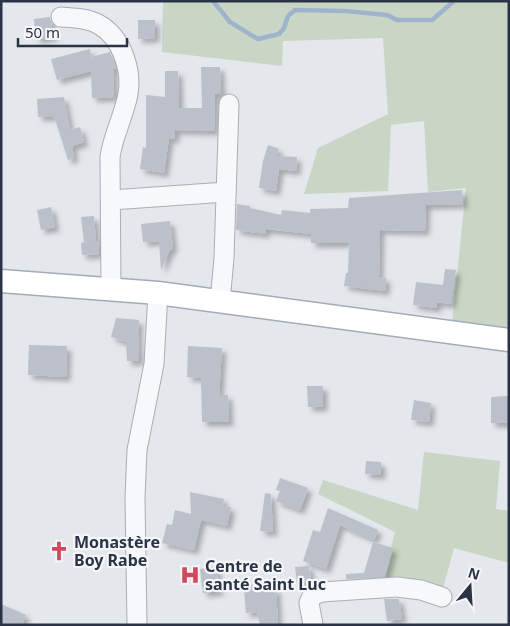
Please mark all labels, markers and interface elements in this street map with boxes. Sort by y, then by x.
scale bar [18,15,126,47]
text: 50 m [25,22,60,42]
place label: Monastère Boy Rabe [74,531,160,571]
church icon: Monastère Boy Rabe [48,540,70,562]
place label: Centre de santé Saint Luc [205,555,326,595]
north arrow [445,561,495,611]
text: N [466,562,483,584]
hospital icon: Centre de santé Saint Luc [179,564,201,586]

